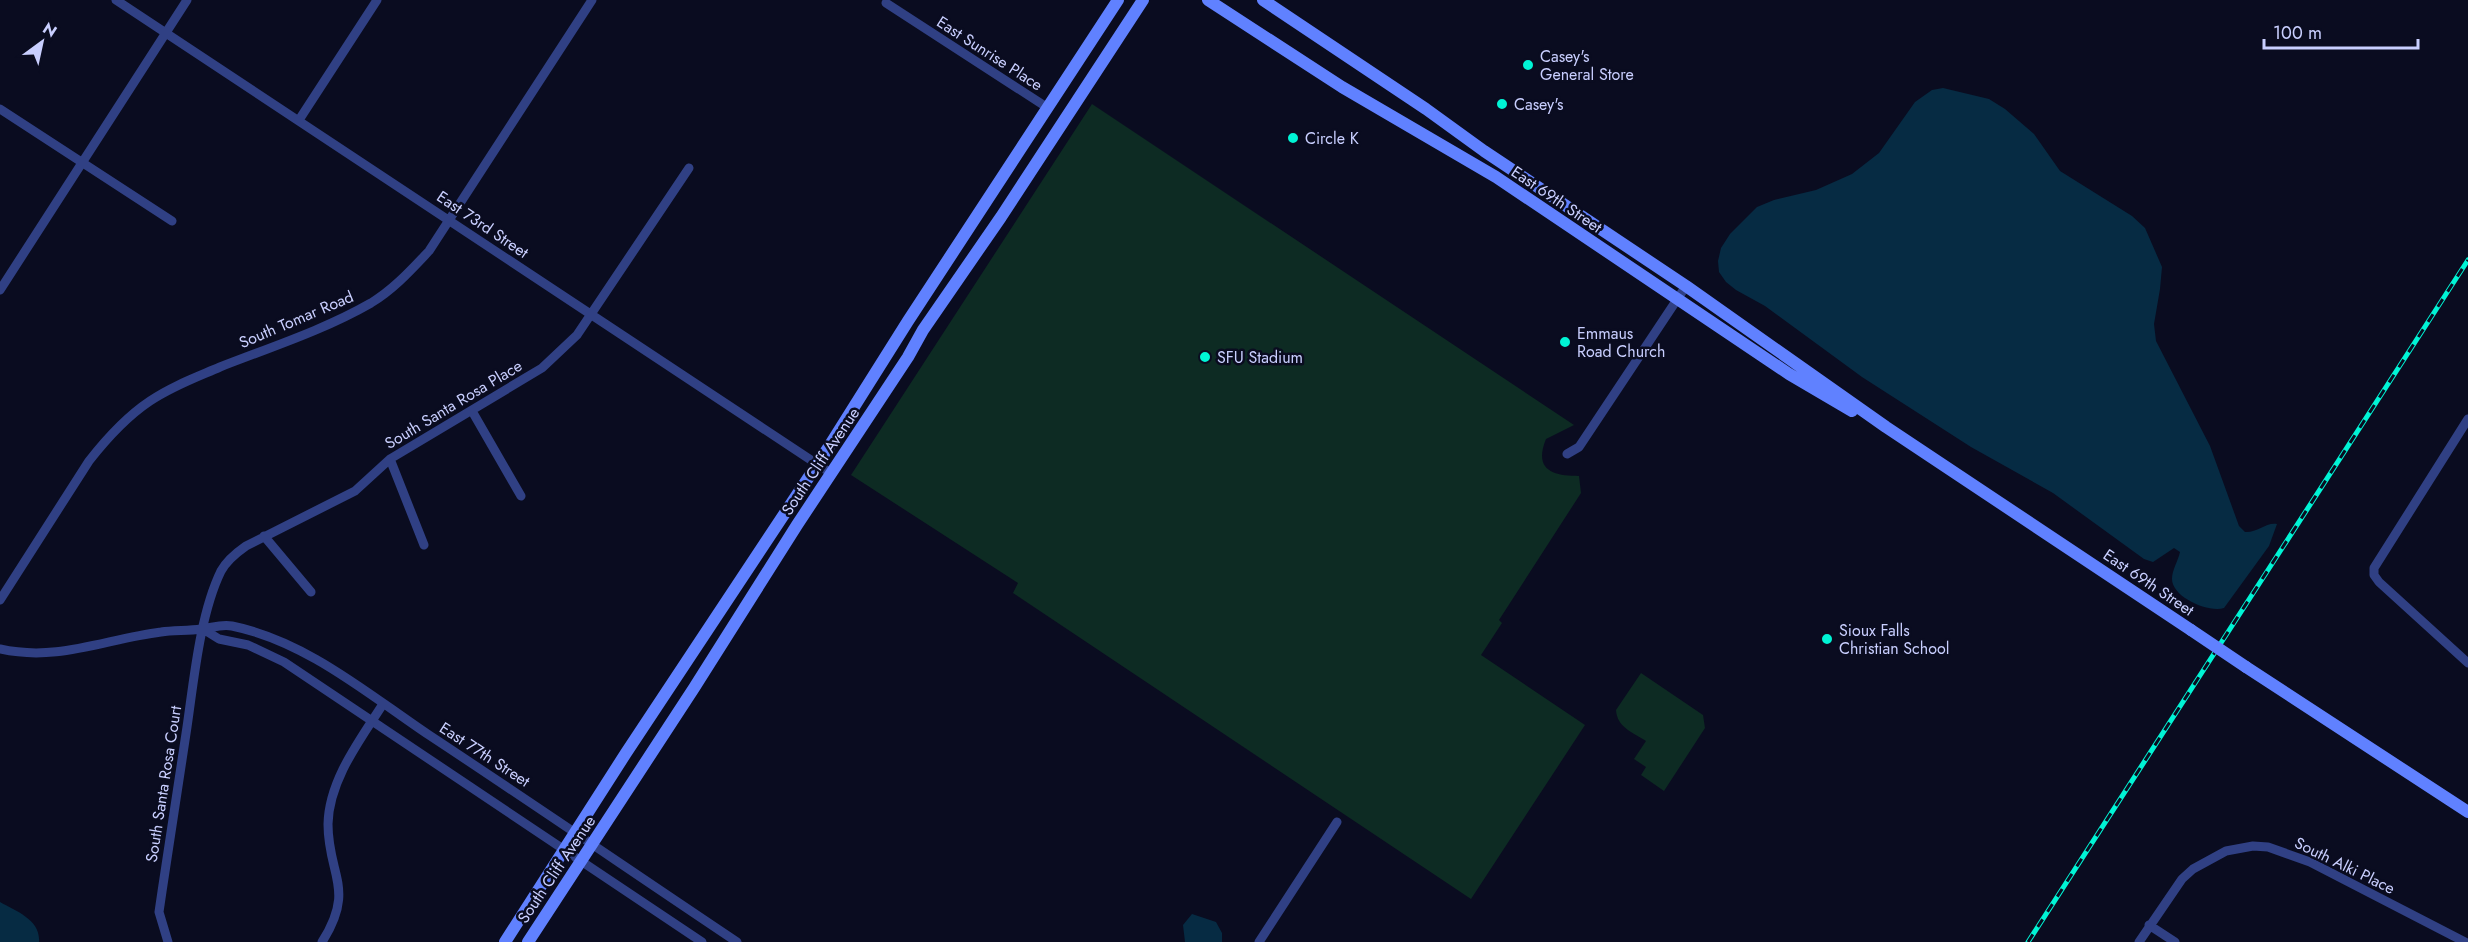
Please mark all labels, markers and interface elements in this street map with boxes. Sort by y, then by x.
street label: East Sunrise Place [932,10,1047,96]
north arrow [12,12,72,72]
scale bar [2264,12,2418,50]
text: N [38,17,61,43]
text: 100 m [2273,20,2322,46]
place label: Casey's General Store [1540,45,1634,86]
marker: Casey's General Store [1521,58,1535,72]
place label: Casey's [1514,93,1564,116]
marker: Casey's [1495,97,1509,111]
place label: Circle K [1305,127,1359,150]
marker: Circle K [1286,131,1300,145]
street label: East 69th Street [1507,160,1607,238]
street label: East 73rd Street [432,185,533,264]
street label: South Tomar Road [235,285,357,354]
place label: Emmaus Road Church [1577,322,1665,363]
marker: Emmaus Road Church [1558,335,1572,349]
place label: SFU Stadium [1217,346,1303,369]
marker: SFU Stadium [1198,350,1212,364]
street label: South Santa Rosa Place [380,354,526,455]
street label: South Cliff Avenue [776,403,865,520]
street label: East 69th Street [2099,543,2199,621]
place label: Sioux Falls Christian School [1839,619,1949,660]
marker: Sioux Falls Christian School [1820,632,1834,646]
street label: South Santa Rosa Court [140,704,187,864]
street label: East 77th Street [435,717,535,792]
street label: South Cliff Avenue [512,811,601,928]
street label: South Alki Place [2291,831,2399,900]

